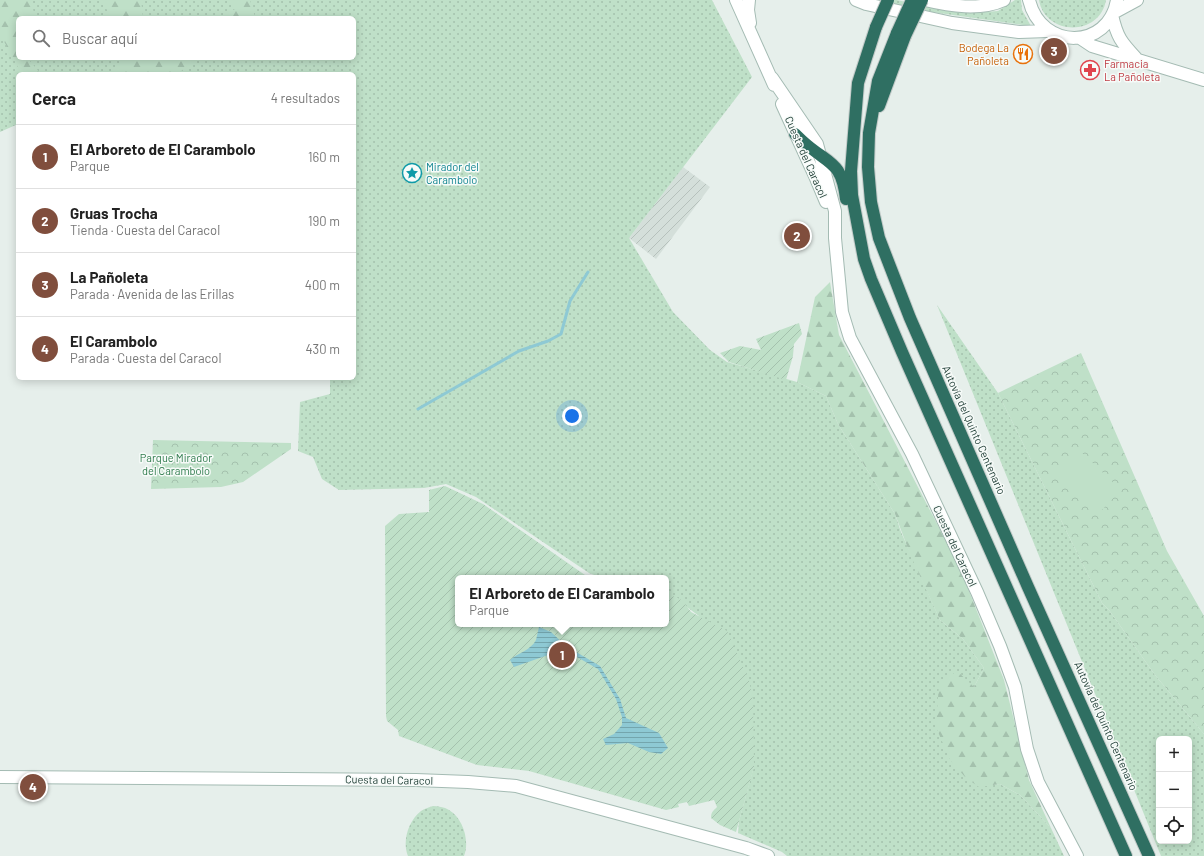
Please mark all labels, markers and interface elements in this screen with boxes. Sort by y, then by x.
search box [16,16,356,60]
icon: search [30,27,52,49]
text: Buscar aquí [62,29,138,47]
pin: 3 [1041,36,1067,66]
place label: Bodega La Pañoleta [959,41,1009,67]
restaurant icon: Bodega La Pañoleta [1012,43,1034,65]
place label: Farmacia La Pañoleta [1104,57,1160,83]
pharmacy icon: Farmacia La Pañoleta [1079,59,1101,81]
text: Cerca [32,88,76,108]
text: 4 resultados [271,90,340,106]
street label: Cuesta del Caracol [783,114,830,200]
text: El Arboreto de El Carambolo [70,140,256,158]
text: 1 [43,149,47,165]
text: 160 m [308,149,340,165]
text: Parque [70,158,110,174]
place label: Mirador del Carambolo [426,160,479,186]
place icon: Mirador del Carambolo [401,162,423,184]
text: Gruas Trocha [70,204,158,222]
text: 2 [41,213,49,229]
text: 190 m [308,213,340,229]
pin: 2 [784,221,810,251]
text: Tienda · Cuesta del Caracol [70,222,220,238]
text: La Pañoleta [70,268,148,286]
text: 3 [41,277,49,293]
text: 400 m [305,277,340,293]
text: Parada · Avenida de las Erillas [70,286,234,302]
text: El Carambolo [70,332,157,350]
text: 4 [41,341,49,357]
text: 430 m [305,341,340,357]
text: Parada · Cuesta del Caracol [70,350,221,366]
street label: Autovía del Quinto Centenario [940,363,1009,496]
your location [562,406,582,426]
park label: Parque Mirador del Carambolo [140,451,212,477]
street label: Cuesta del Caracol [931,503,980,588]
popup [455,575,669,627]
text: El Arboreto de El Carambolo [469,584,655,602]
text: Parque [469,602,509,618]
pin: 1 [549,640,575,670]
street label: Autovía del Quinto Centenario [1072,659,1141,792]
map controls [1156,736,1192,844]
button: + [1156,736,1192,772]
pin: 4 [20,772,46,802]
street label: Cuesta del Caracol [345,772,433,787]
button: − [1156,772,1192,808]
button: locate [1156,808,1192,844]

